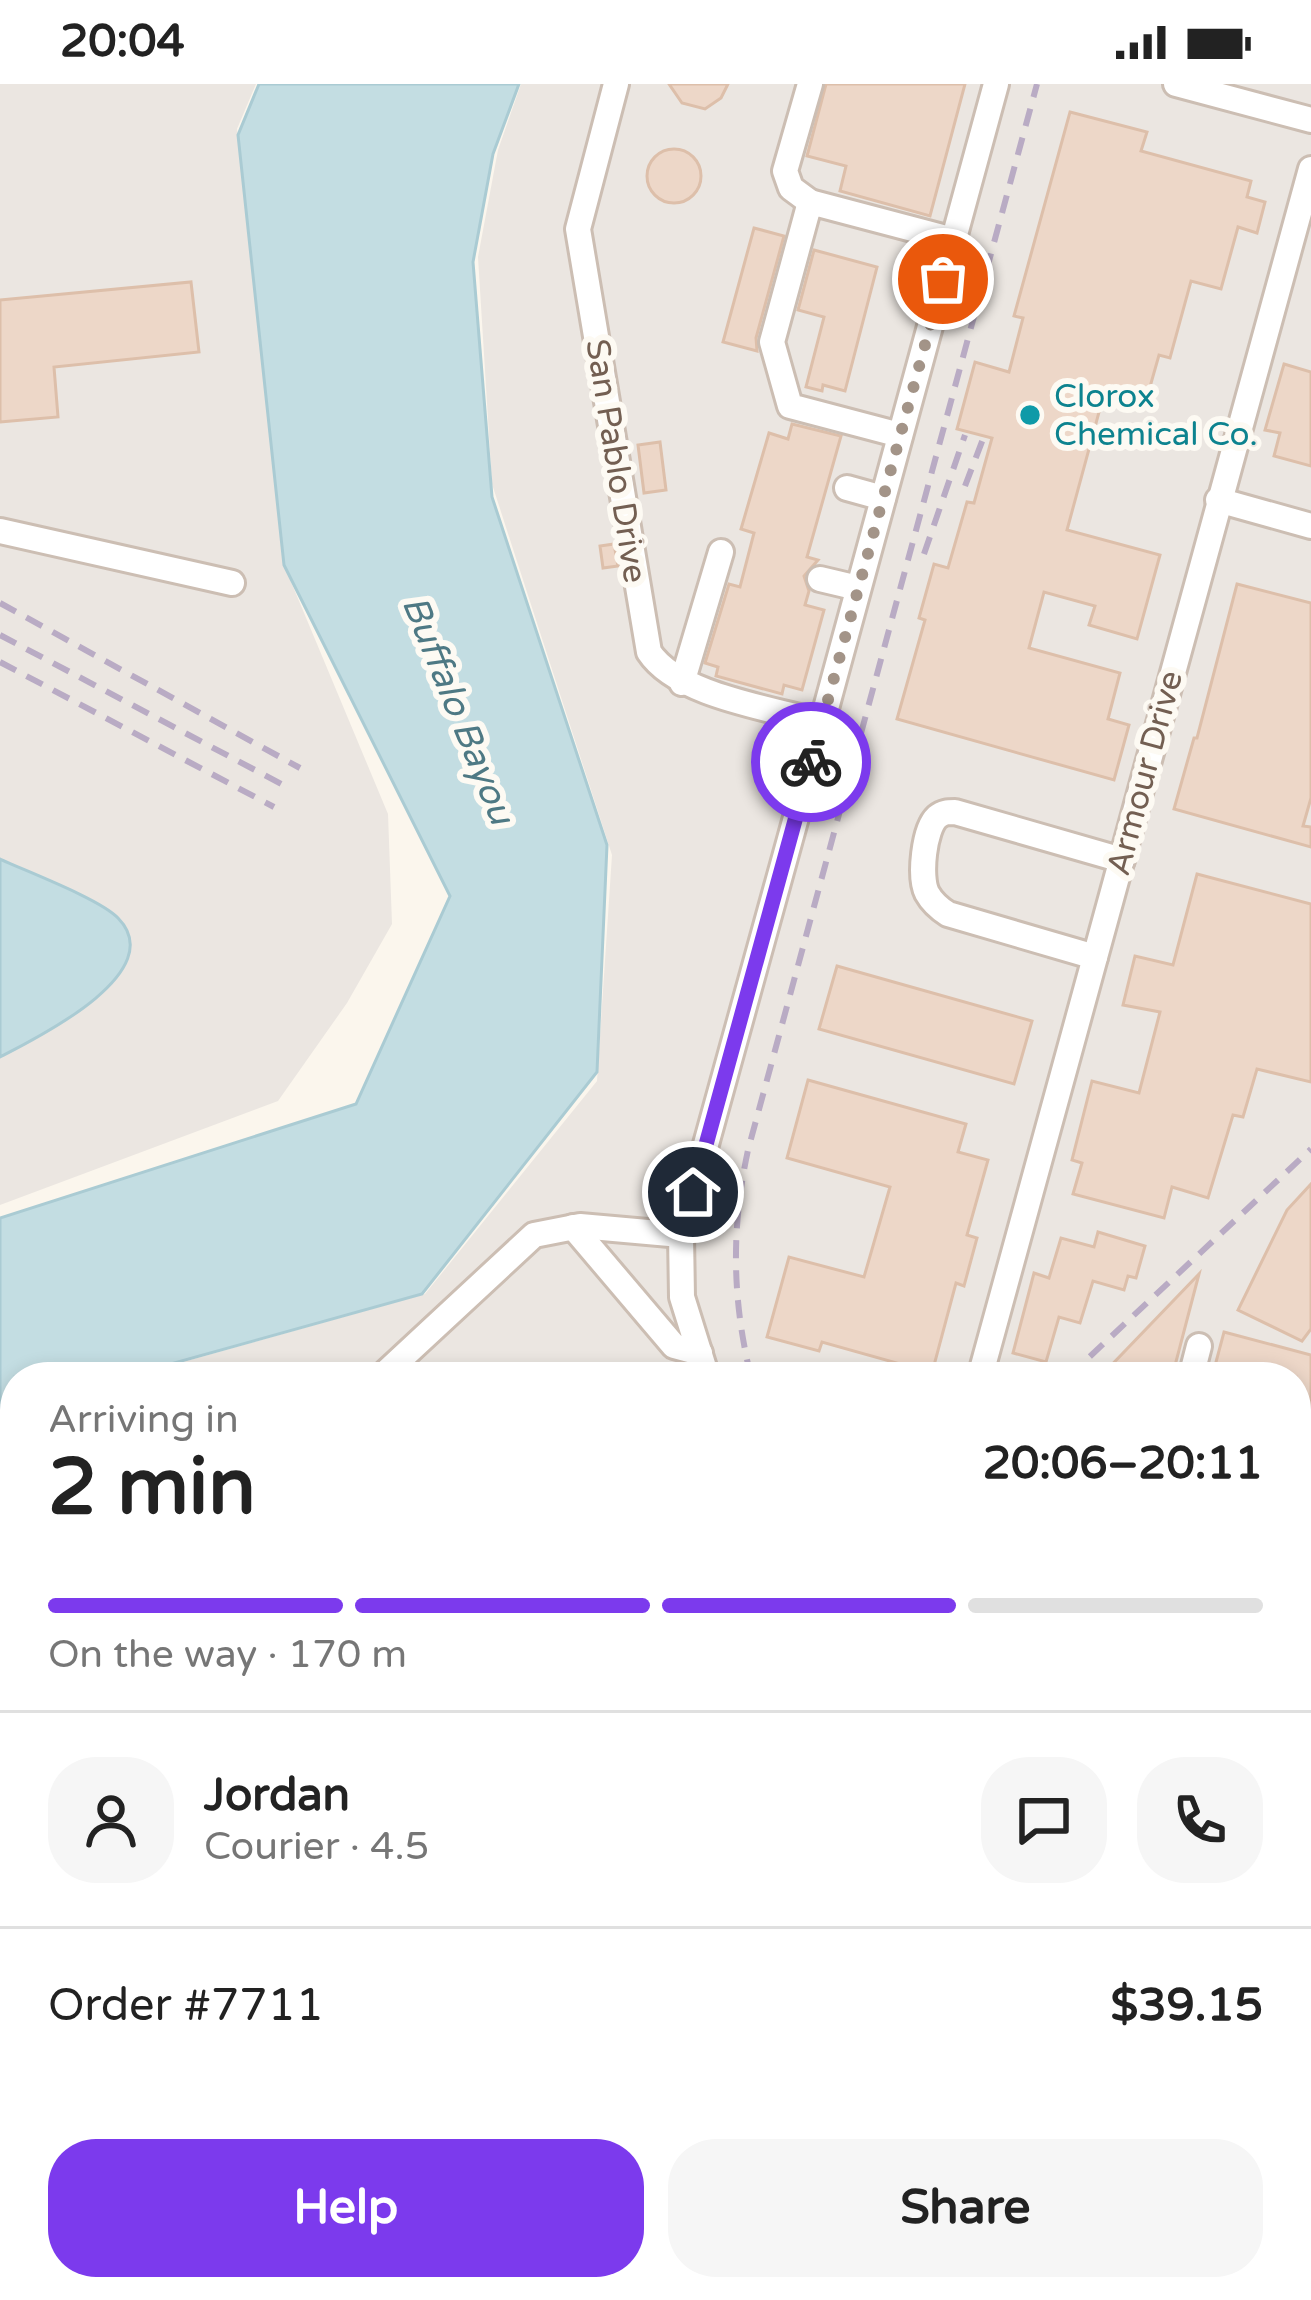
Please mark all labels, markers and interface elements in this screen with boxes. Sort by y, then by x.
text: 20:04 [60,15,185,69]
pin [892,228,994,330]
icon: bag [910,246,976,312]
street label: San Pablo Drive [577,336,655,586]
place label: Clorox Chemical Co. [1054,377,1258,454]
marker: Clorox Chemical Co. [1017,402,1043,428]
water label: Buffalo Bayou [393,590,524,832]
street label: Armour Drive [1099,667,1191,879]
courier [751,702,871,822]
icon: bike [778,729,844,795]
pin [642,1141,744,1243]
icon: home [660,1159,726,1225]
text: Arriving in [48,1396,239,1443]
text: 20:06–20:11 [983,1437,1263,1491]
text: 2 min [48,1441,256,1535]
text: On the way · 170 m [48,1631,407,1678]
button: person [48,1757,174,1883]
button: chat [981,1757,1107,1883]
button: phone [1137,1757,1263,1883]
text: Jordan [204,1769,350,1823]
text: Courier · 4.5 [204,1823,429,1870]
text: Order #7711 [48,1979,324,2033]
text: $39.15 [1111,1979,1263,2033]
button: Help [48,2139,644,2277]
button: Share [668,2139,1263,2277]

